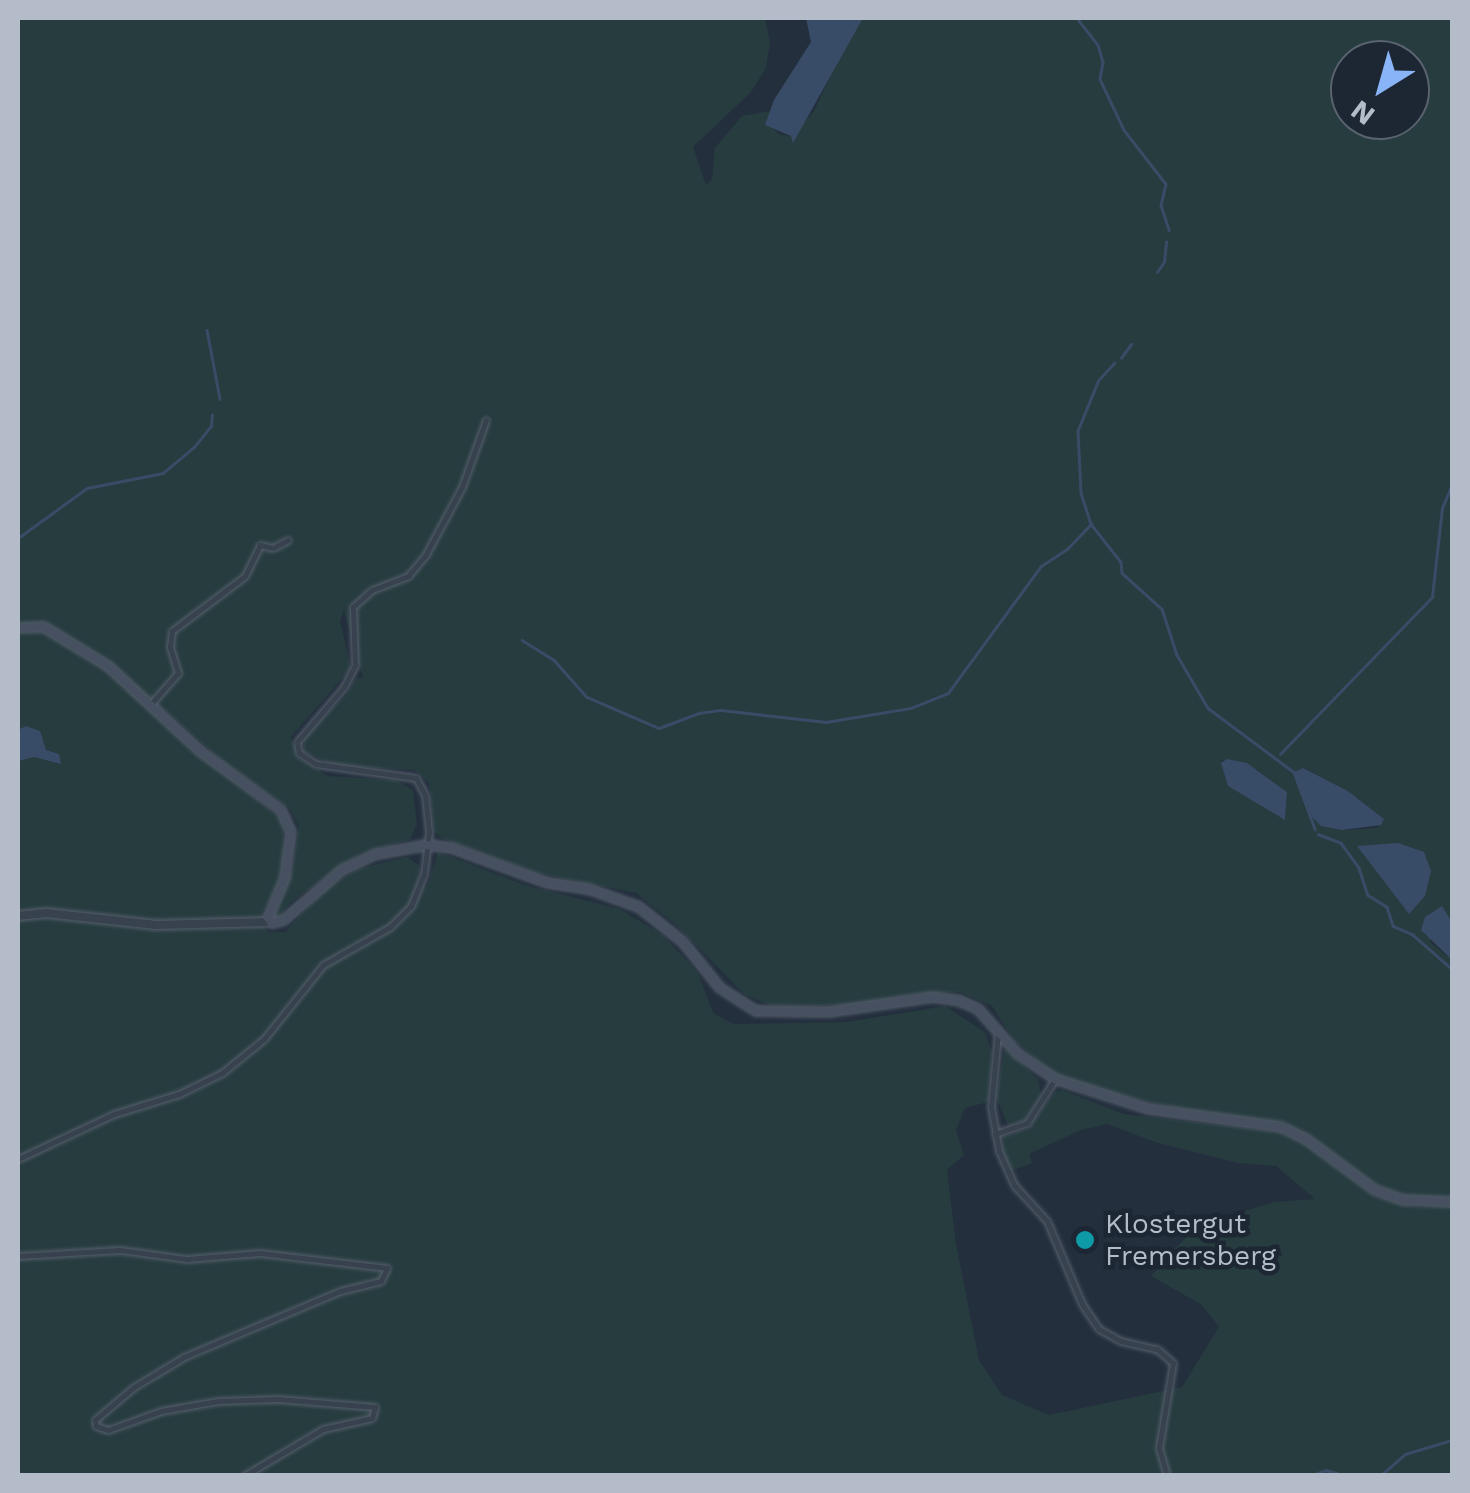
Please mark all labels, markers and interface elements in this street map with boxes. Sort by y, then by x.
north arrow [1330,40,1430,140]
text: N [1345,93,1381,132]
place label: Klostergut Fremersberg [1105,1207,1276,1273]
marker: Klostergut Fremersberg [1074,1229,1096,1251]

